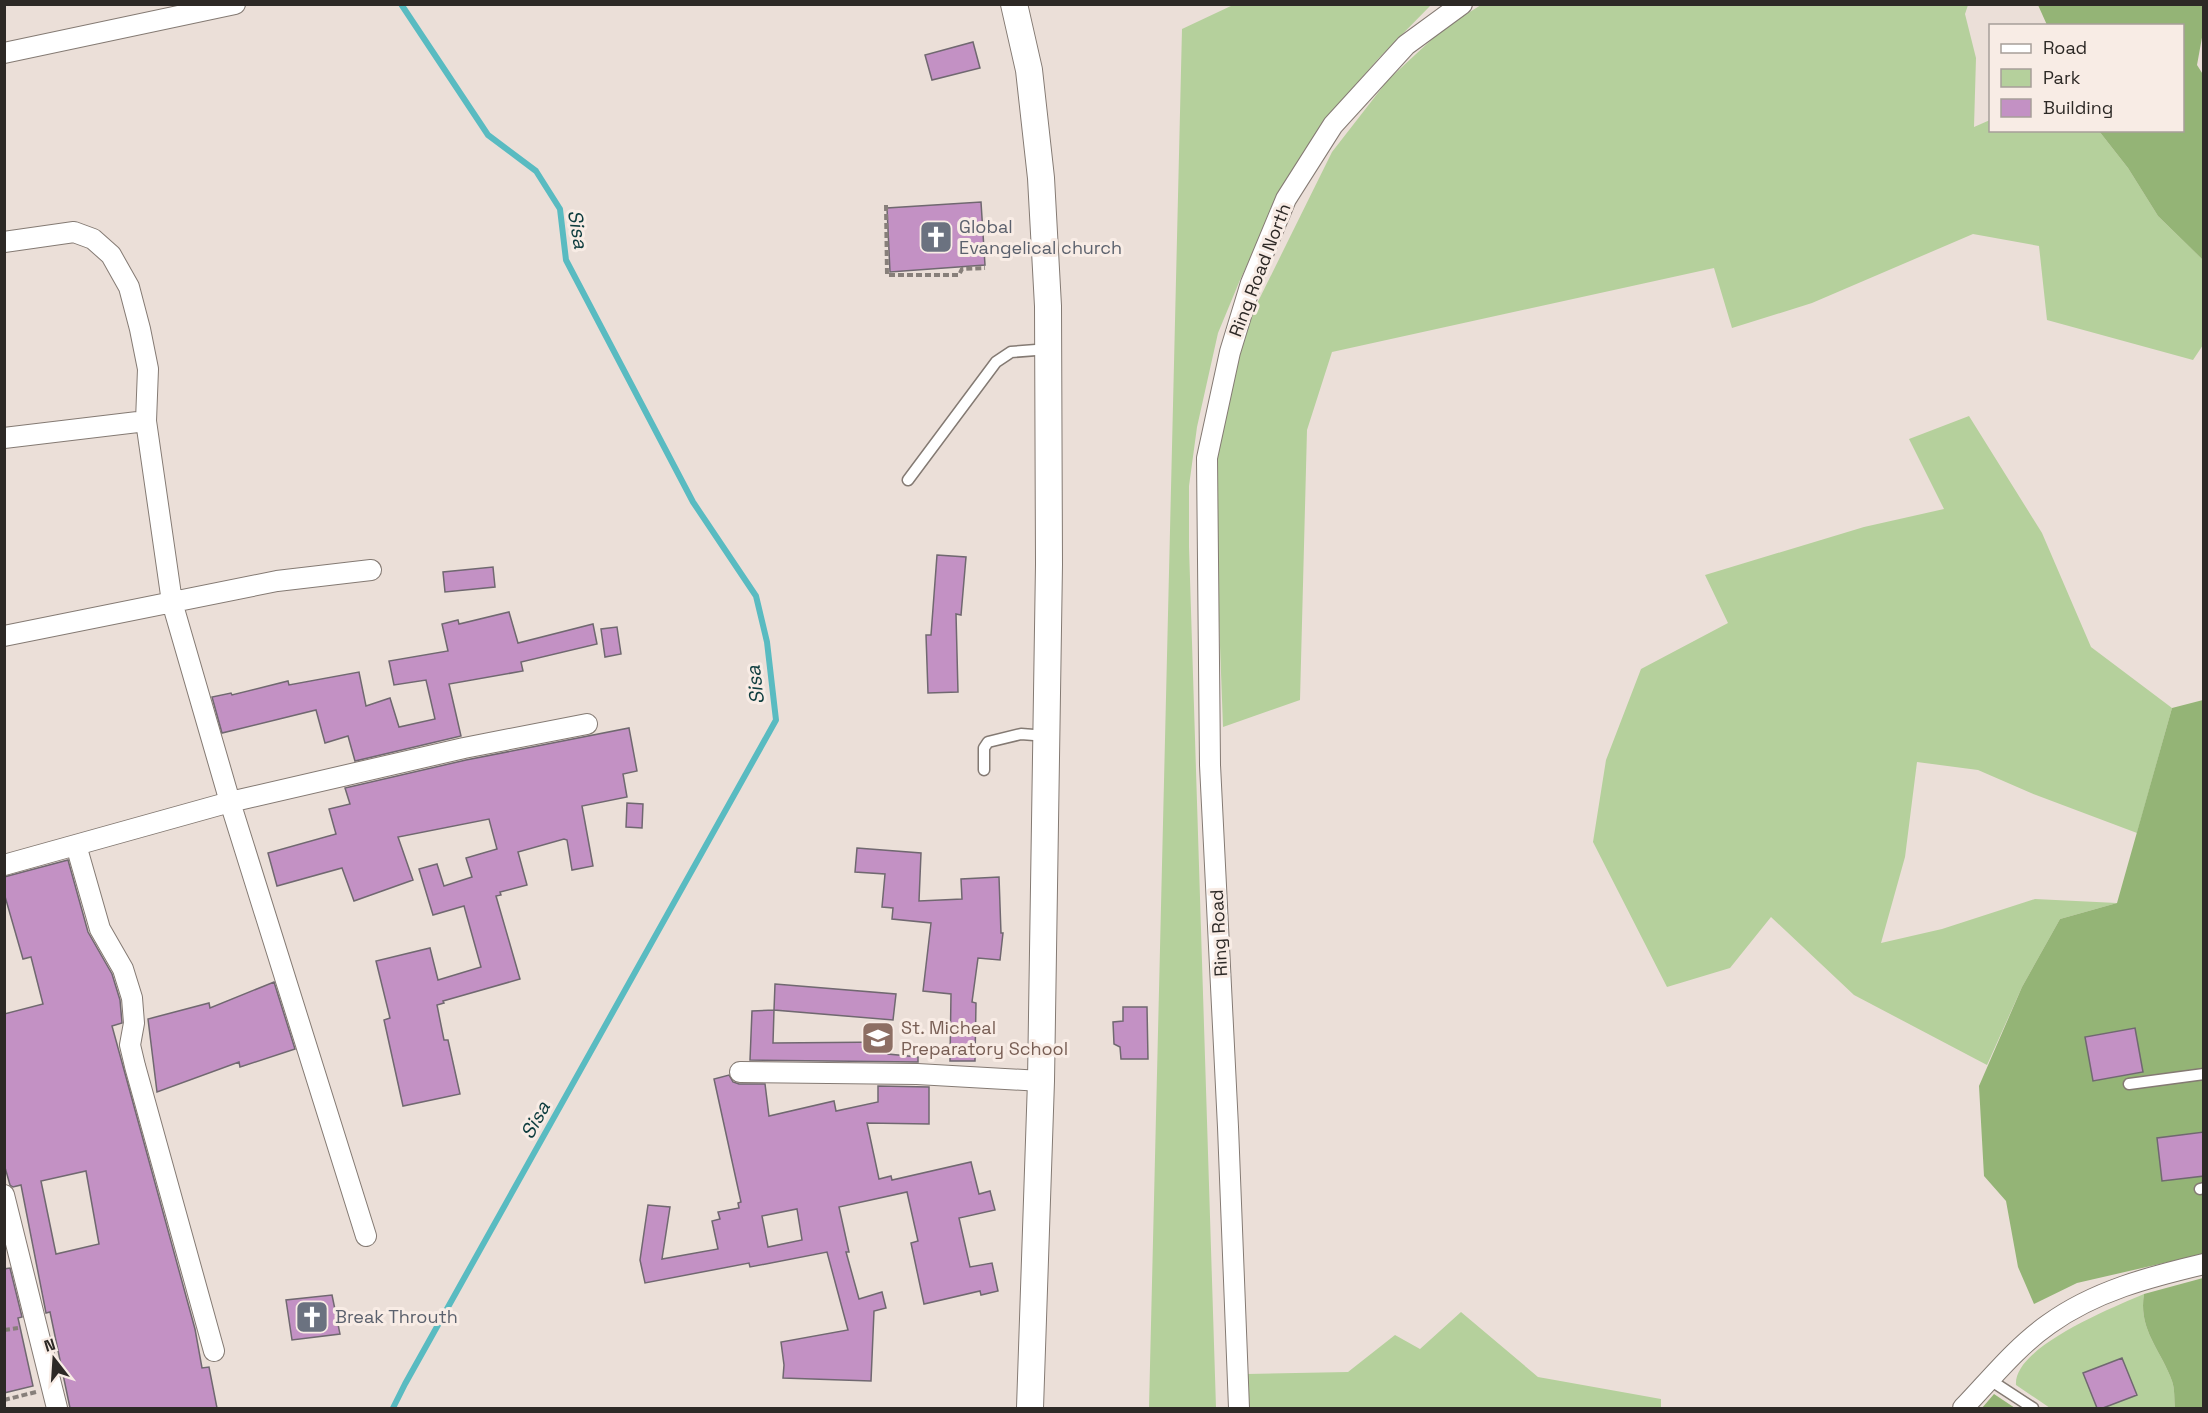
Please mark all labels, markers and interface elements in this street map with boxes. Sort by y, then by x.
legend [1989,24,2184,132]
text: Road [2043,36,2087,59]
text: Park [2043,66,2081,89]
text: Building [2043,96,2113,119]
street label: Ring Road North [1224,200,1296,340]
water label: Sisa [562,207,594,251]
place label: Global Evangelical church [959,215,1122,259]
church icon: Global Evangelical church [918,219,954,255]
water label: Sisa [740,664,770,706]
street label: Ring Road [1205,889,1232,977]
place label: St. Micheal Preparatory School [901,1016,1068,1060]
school or university icon: St. Micheal Preparatory School [860,1020,896,1056]
water label: Sisa [514,1096,556,1143]
church icon: Break Throuth [294,1299,330,1335]
place label: Break Throuth [335,1305,458,1328]
north arrow [24,1329,84,1389]
text: N [42,1334,58,1357]

